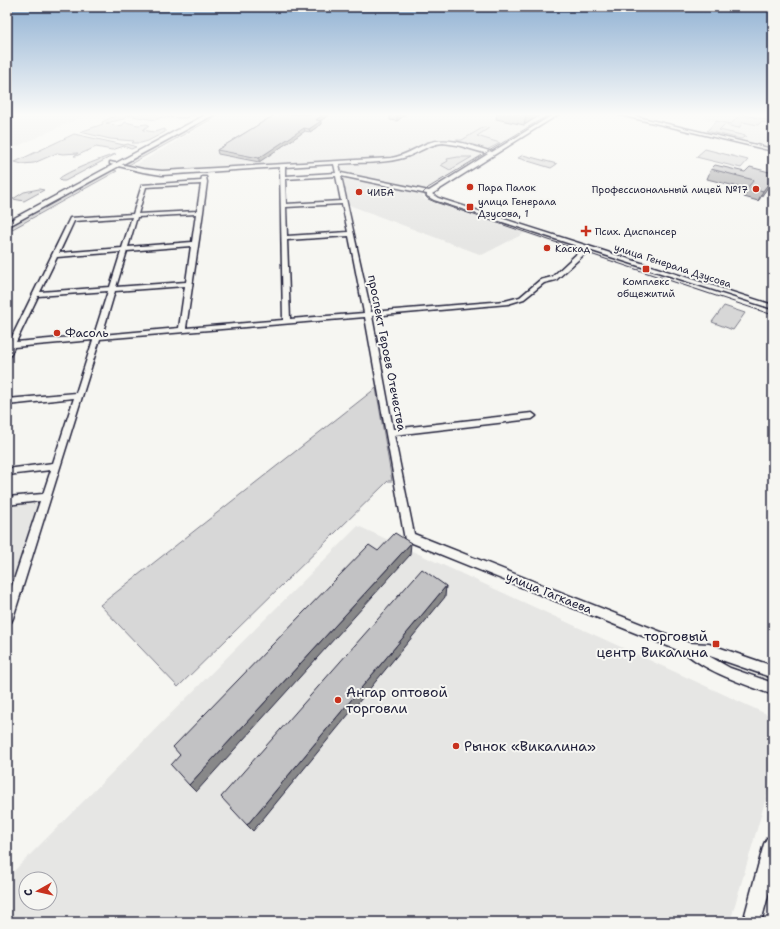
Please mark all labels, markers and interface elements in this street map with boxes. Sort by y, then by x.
place label: Пара Палок [478,181,536,194]
marker: Пара Палок [465,182,475,192]
place label: Профессиональный лицей №17 [592,183,748,196]
marker: Профессиональный лицей №17 [751,184,761,194]
place label: ЧИБА [367,186,394,199]
marker: ЧИБА [354,187,364,197]
place label: улица Генерала Дзусова, 1 [478,195,557,220]
marker: улица Генерала Дзусова, 1 [465,202,475,212]
marker: Псих. Диспансер [580,225,592,237]
place label: Псих. Диспансер [595,225,677,238]
street label: улица Генерала Дзусова [613,240,734,291]
place label: Каскад [555,242,591,255]
marker: Каскад [542,243,552,253]
marker: Комплекс общежитий [641,264,651,274]
street label: проспект Героев Отечества [364,273,410,433]
place label: Комплекс общежитий [617,275,676,300]
place label: Фасоль [65,325,109,341]
marker: Фасоль [52,328,62,338]
street label: улица Гагкаева [503,568,595,618]
place label: торговый центр Викалина [596,627,708,661]
marker: торговый центр Викалина [711,639,721,649]
place label: Ангар оптовой торговли [346,683,448,717]
marker: Ангар оптовой торговли [333,695,343,705]
place label: Рынок «Викалина» [464,737,596,755]
marker: Рынок «Викалина» [451,741,461,751]
north arrow [18,871,58,911]
text: С [21,888,36,897]

